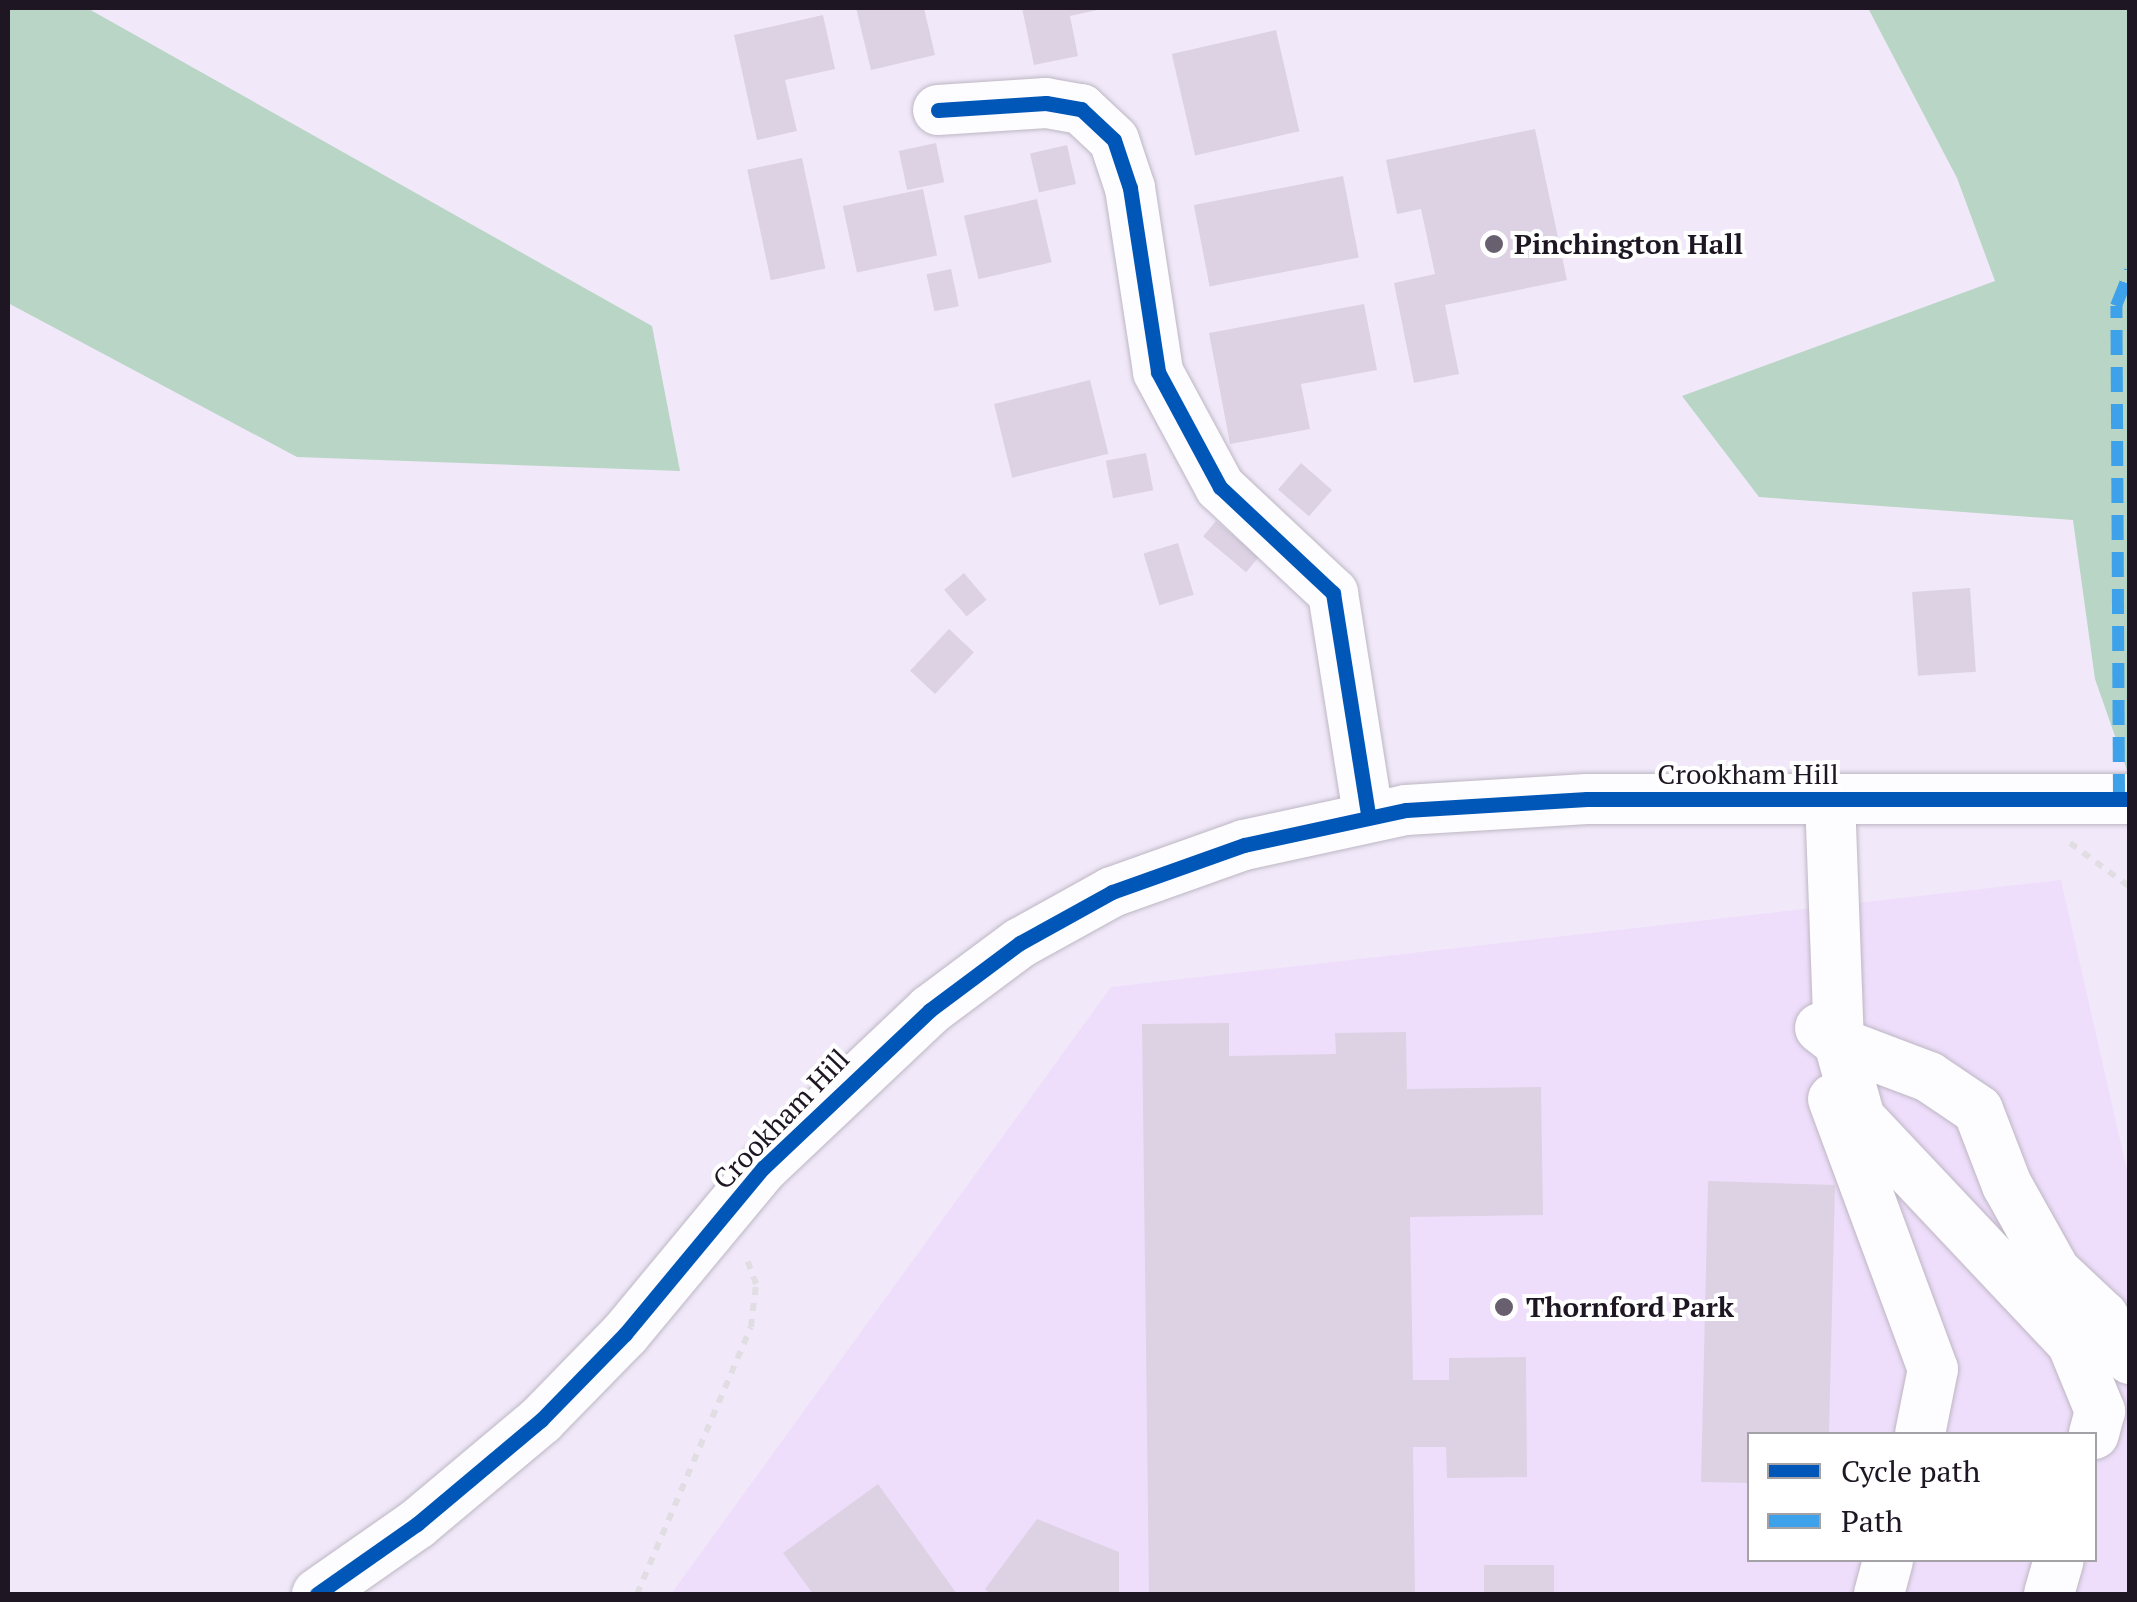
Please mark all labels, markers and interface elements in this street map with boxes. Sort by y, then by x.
place label: Pinchington Hall [1514,227,1743,261]
marker: Pinchington Hall [1483,233,1505,255]
street label: Crookham Hill [1657,757,1839,791]
street label: Crookham Hill [706,1042,856,1196]
place label: Thornford Park [1526,1290,1734,1324]
marker: Thornford Park [1491,1294,1517,1320]
legend [1747,1432,2097,1562]
text: Cycle path [1841,1451,1980,1491]
text: Path [1841,1501,1903,1541]

